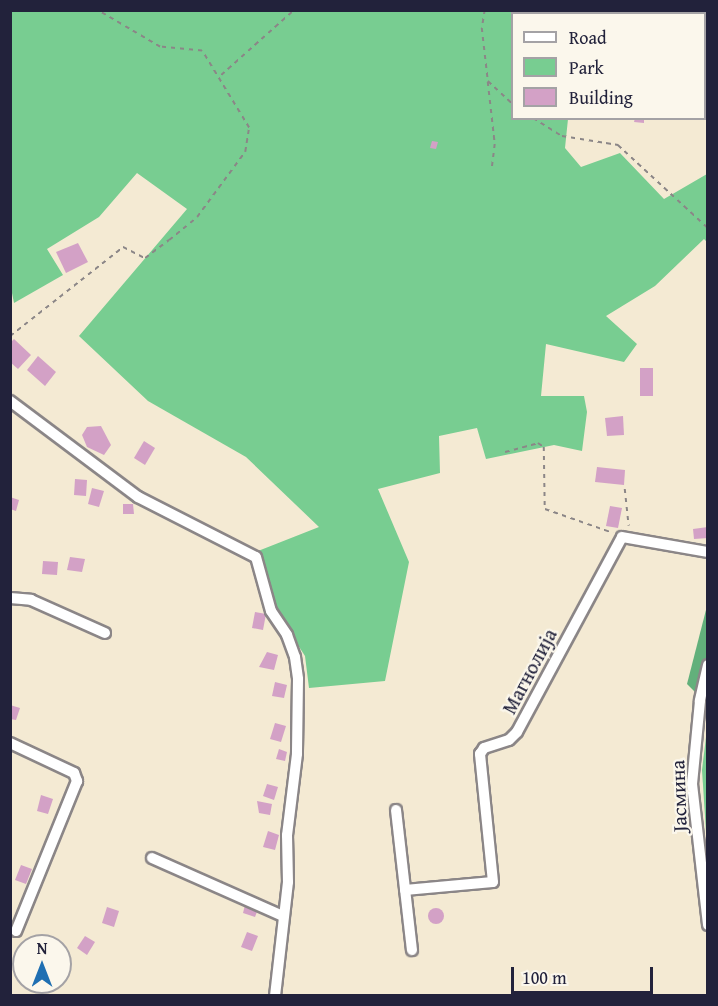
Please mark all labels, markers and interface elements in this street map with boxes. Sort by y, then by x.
legend [511,12,706,120]
text: Road [569,24,607,51]
text: Park [569,54,604,81]
text: Building [569,84,633,111]
street label: Магнолија [497,624,561,718]
street label: Јасмина [665,760,691,832]
north arrow [12,934,72,994]
text: N [37,936,47,960]
scale bar [514,955,656,993]
text: 100 m [522,964,567,991]

